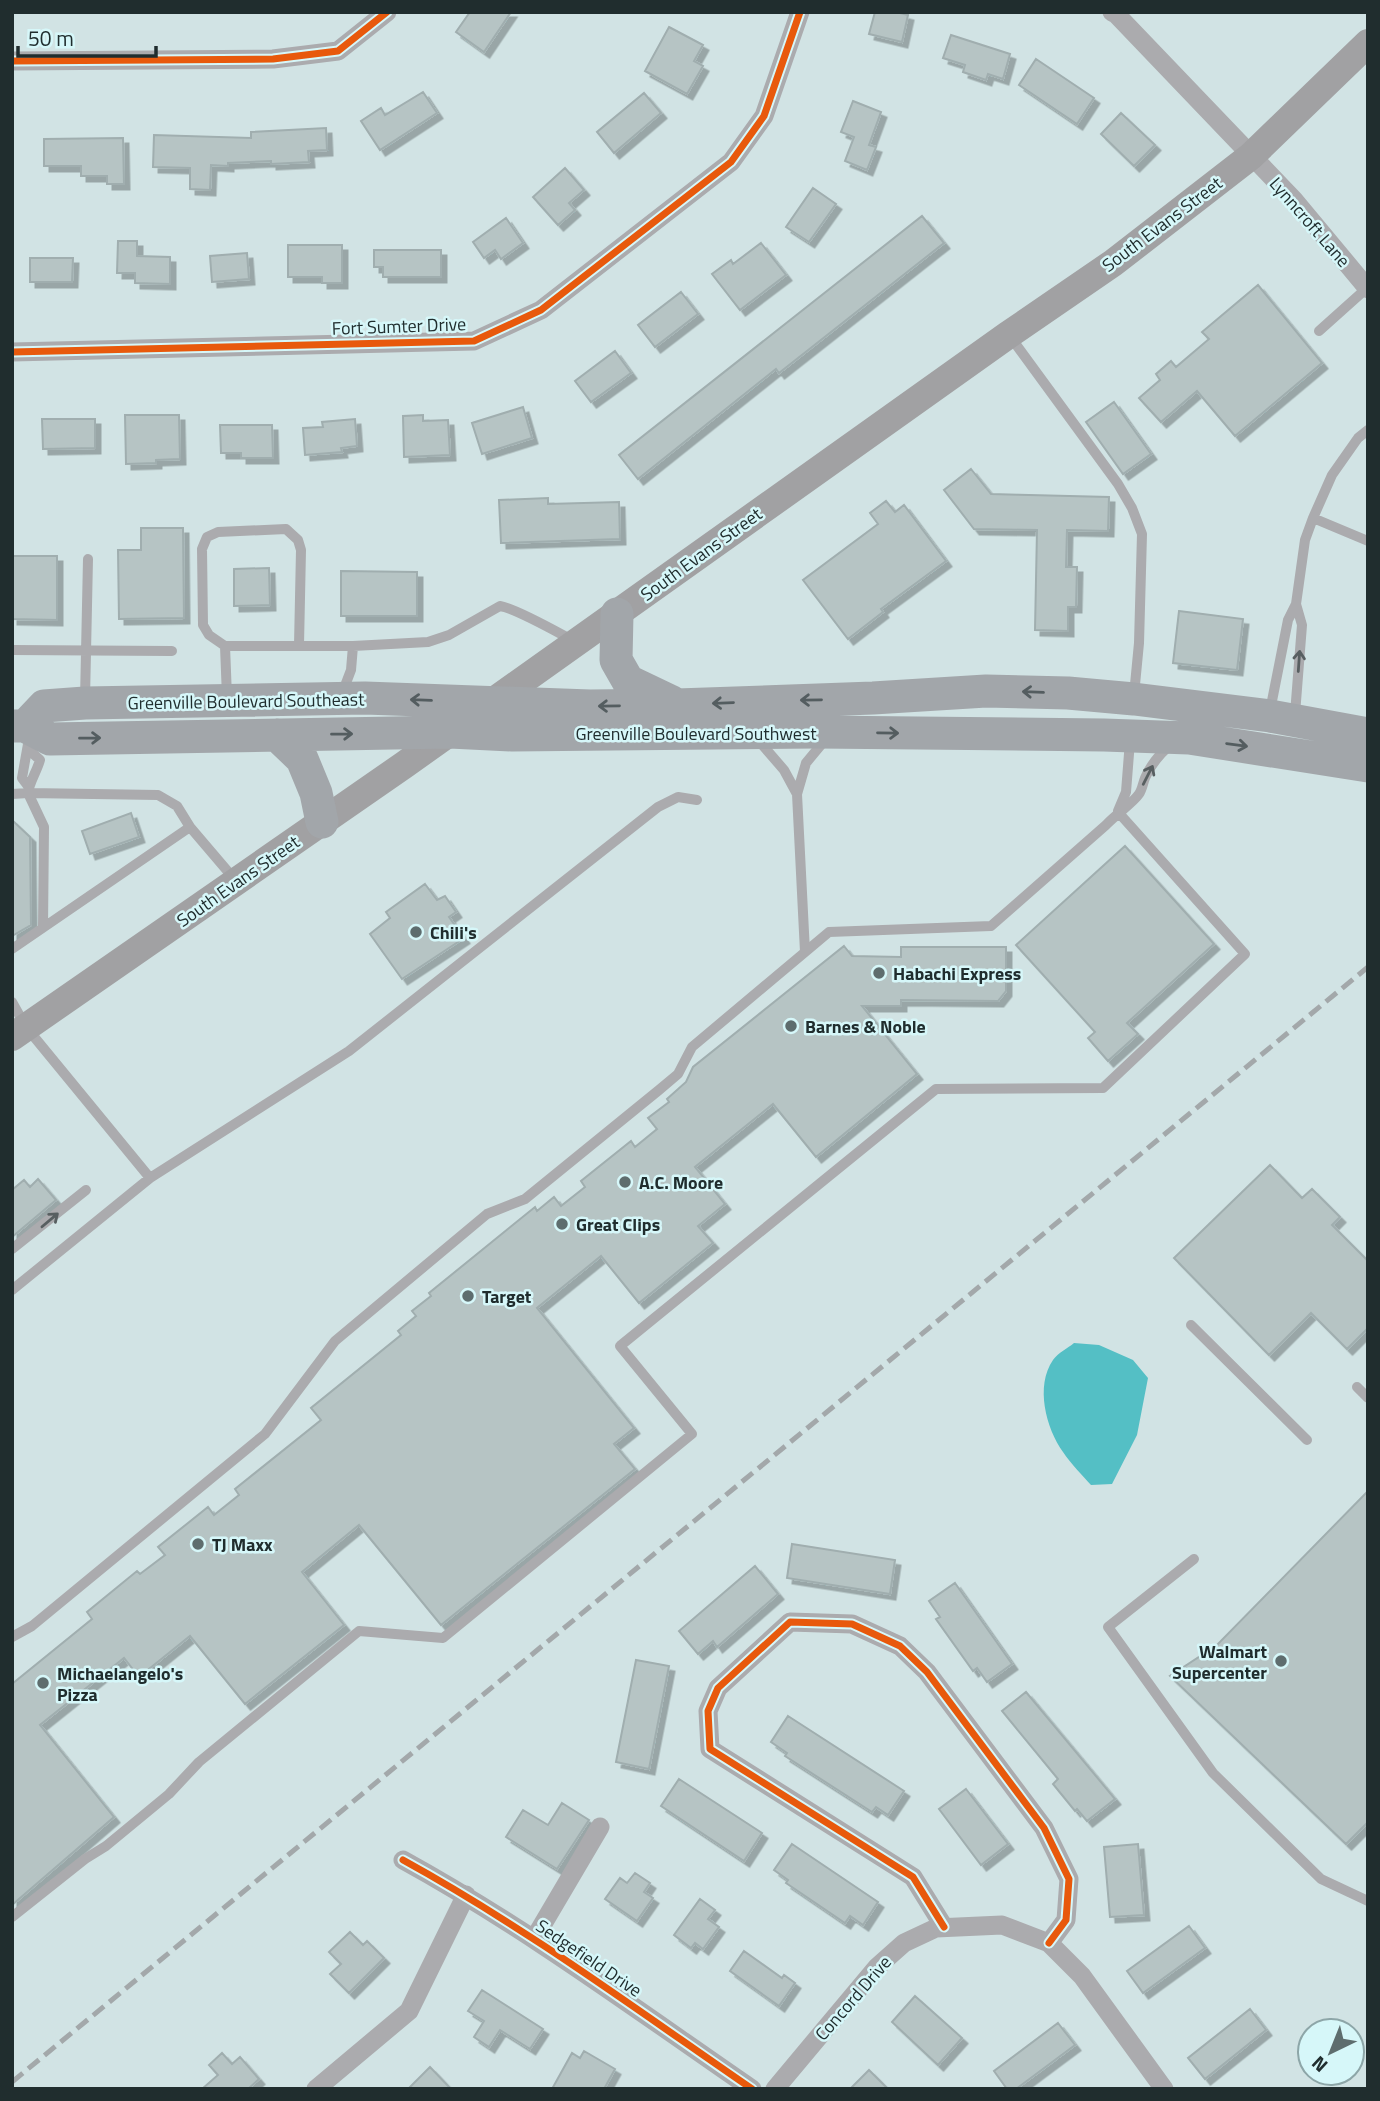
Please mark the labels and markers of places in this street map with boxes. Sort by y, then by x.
place label: Chili's [430,919,477,946]
marker: Chili's [408,924,424,940]
place label: Habachi Express [893,960,1021,987]
marker: Habachi Express [871,965,887,981]
place label: Barnes & Noble [805,1013,926,1040]
marker: Barnes & Noble [783,1018,799,1034]
place label: A.C. Moore [639,1169,723,1196]
marker: A.C. Moore [617,1174,633,1190]
place label: Great Clips [576,1211,660,1238]
marker: Great Clips [554,1216,570,1232]
place label: Target [482,1283,532,1310]
marker: Target [460,1288,476,1304]
place label: TJ Maxx [212,1531,273,1558]
marker: TJ Maxx [190,1536,206,1552]
place label: Walmart Supercenter [1172,1638,1267,1686]
marker: Walmart Supercenter [1273,1653,1289,1669]
place label: Michaelangelo's Pizza [57,1660,183,1708]
marker: Michaelangelo's Pizza [35,1675,51,1691]

